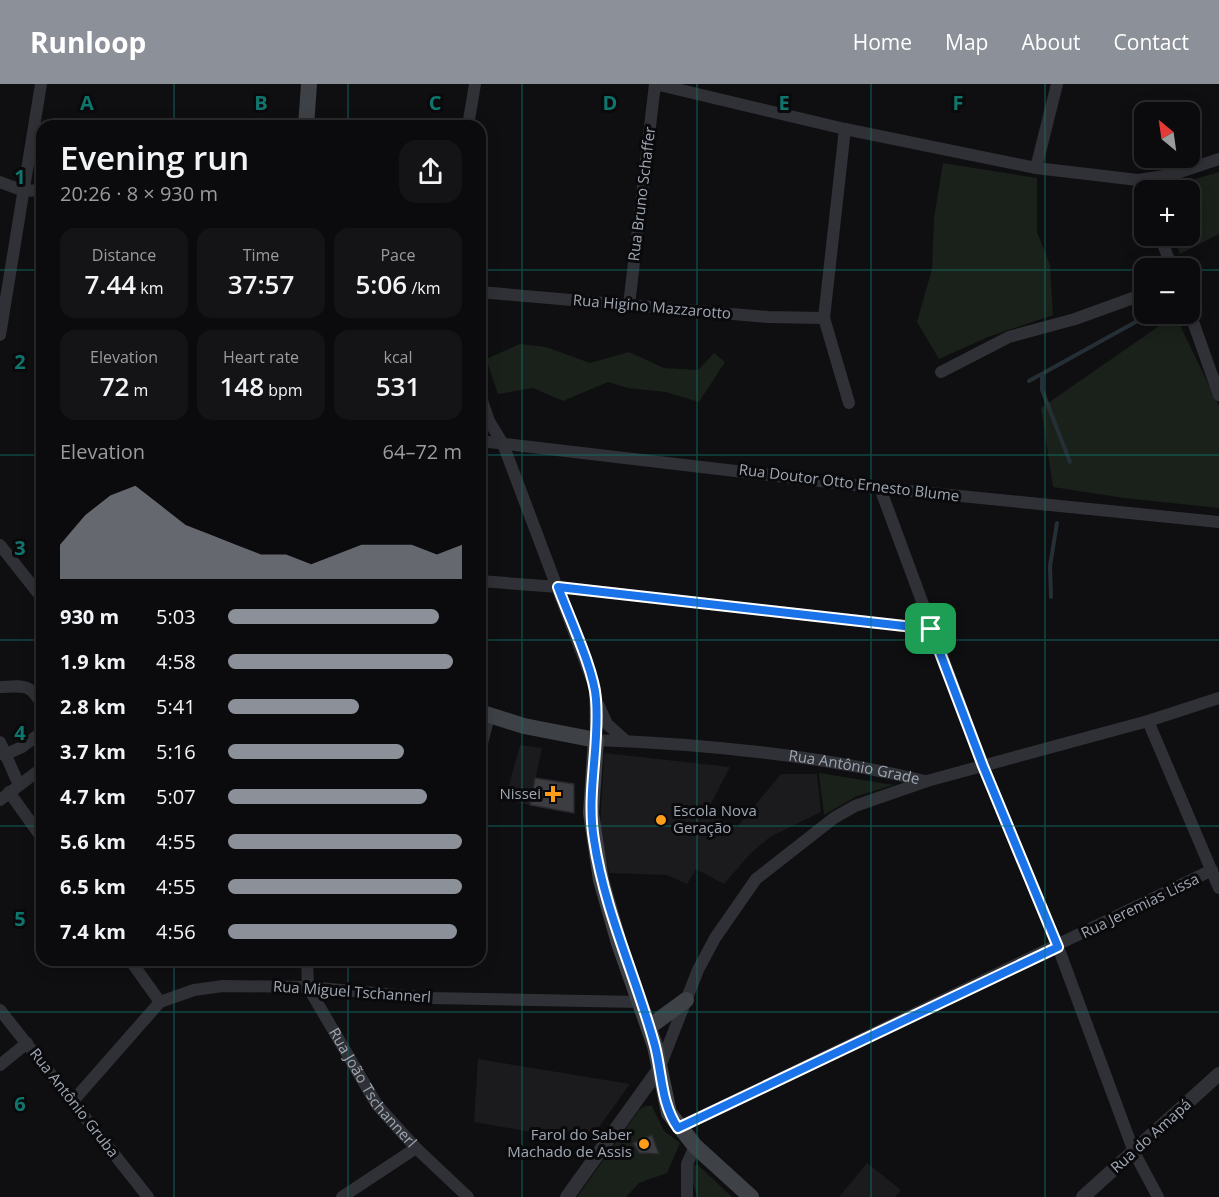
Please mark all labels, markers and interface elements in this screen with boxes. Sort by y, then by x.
text: Runloop [30,23,146,61]
text: Home [853,28,912,56]
text: Map [945,28,988,56]
text: About [1021,28,1081,56]
text: Contact [1114,28,1189,56]
text: A [80,89,94,116]
text: B [254,89,268,116]
text: C [429,89,442,116]
text: D [603,89,617,116]
text: E [778,89,790,116]
text: F [953,89,963,116]
north arrow [1134,102,1200,168]
map controls [1134,102,1200,324]
street label: Rua Bruno Schaffer [623,125,659,262]
text: Evening run [60,135,249,180]
button: share [399,140,462,203]
text: 1 [14,163,26,190]
text: 20:26 · 8 × 930 m [60,180,218,207]
button: + [1134,180,1200,246]
text: Distance [92,244,156,266]
text: Time [243,244,279,266]
text: Pace [380,244,416,266]
button: − [1134,258,1200,324]
text: 7.44 [84,266,136,302]
text: 37:57 [228,266,294,302]
text: 5:06 [356,266,407,302]
text: km [136,277,164,299]
text: /km [407,277,440,299]
street label: Rua Higino Mazzarotto [572,289,732,323]
text: Elevation [90,346,158,368]
text: Heart rate [223,346,299,368]
text: kcal [384,346,413,368]
text: 2 [14,348,26,375]
text: 72 [100,368,129,404]
text: 148 [219,368,264,404]
text: 531 [376,368,420,404]
text: m [129,379,148,401]
text: bpm [264,379,303,401]
text: Elevation [60,438,145,465]
text: 64–72 m [383,438,462,465]
street label: Rua Doutor Otto Ernesto Blume [738,459,960,505]
text: 3 [14,534,26,561]
text: 930 m [60,603,119,630]
text: 5:03 [156,603,196,630]
pin [905,603,956,654]
icon: arrive [914,612,947,645]
text: 1.9 km [60,648,126,675]
text: 4:58 [156,648,196,675]
text: 2.8 km [60,693,126,720]
text: 5:41 [156,693,196,720]
text: 4 [14,719,26,746]
text: 3.7 km [60,738,126,765]
text: 5:16 [156,738,196,765]
street label: Rua Antônio Grade [787,745,922,788]
text: 4.7 km [60,783,126,810]
text: 5:07 [156,783,196,810]
place label: Nissei [499,783,541,803]
marker: Nissei [546,787,560,801]
place label: Escola Nova Geração [673,800,757,837]
marker: Escola Nova Geração [654,813,668,827]
text: 5.6 km [60,828,126,855]
text: 4:55 [156,828,196,855]
street label: Rua Jeremias Lissa [1077,868,1202,942]
text: 6.5 km [60,873,126,900]
text: 4:55 [156,873,196,900]
text: 5 [14,905,26,932]
text: 7.4 km [60,918,126,945]
text: 4:56 [156,918,196,945]
street label: Rua Miguel Tschannerl [272,976,432,1006]
street label: Rua João Tschannerl [325,1024,422,1151]
street label: Rua Antônio Gruba [26,1044,124,1161]
text: 6 [14,1090,26,1117]
street label: Rua do Amapá [1106,1094,1195,1177]
place label: Farol do Saber Machado de Assis [507,1124,632,1161]
marker: Farol do Saber Machado de Assis [637,1137,651,1151]

